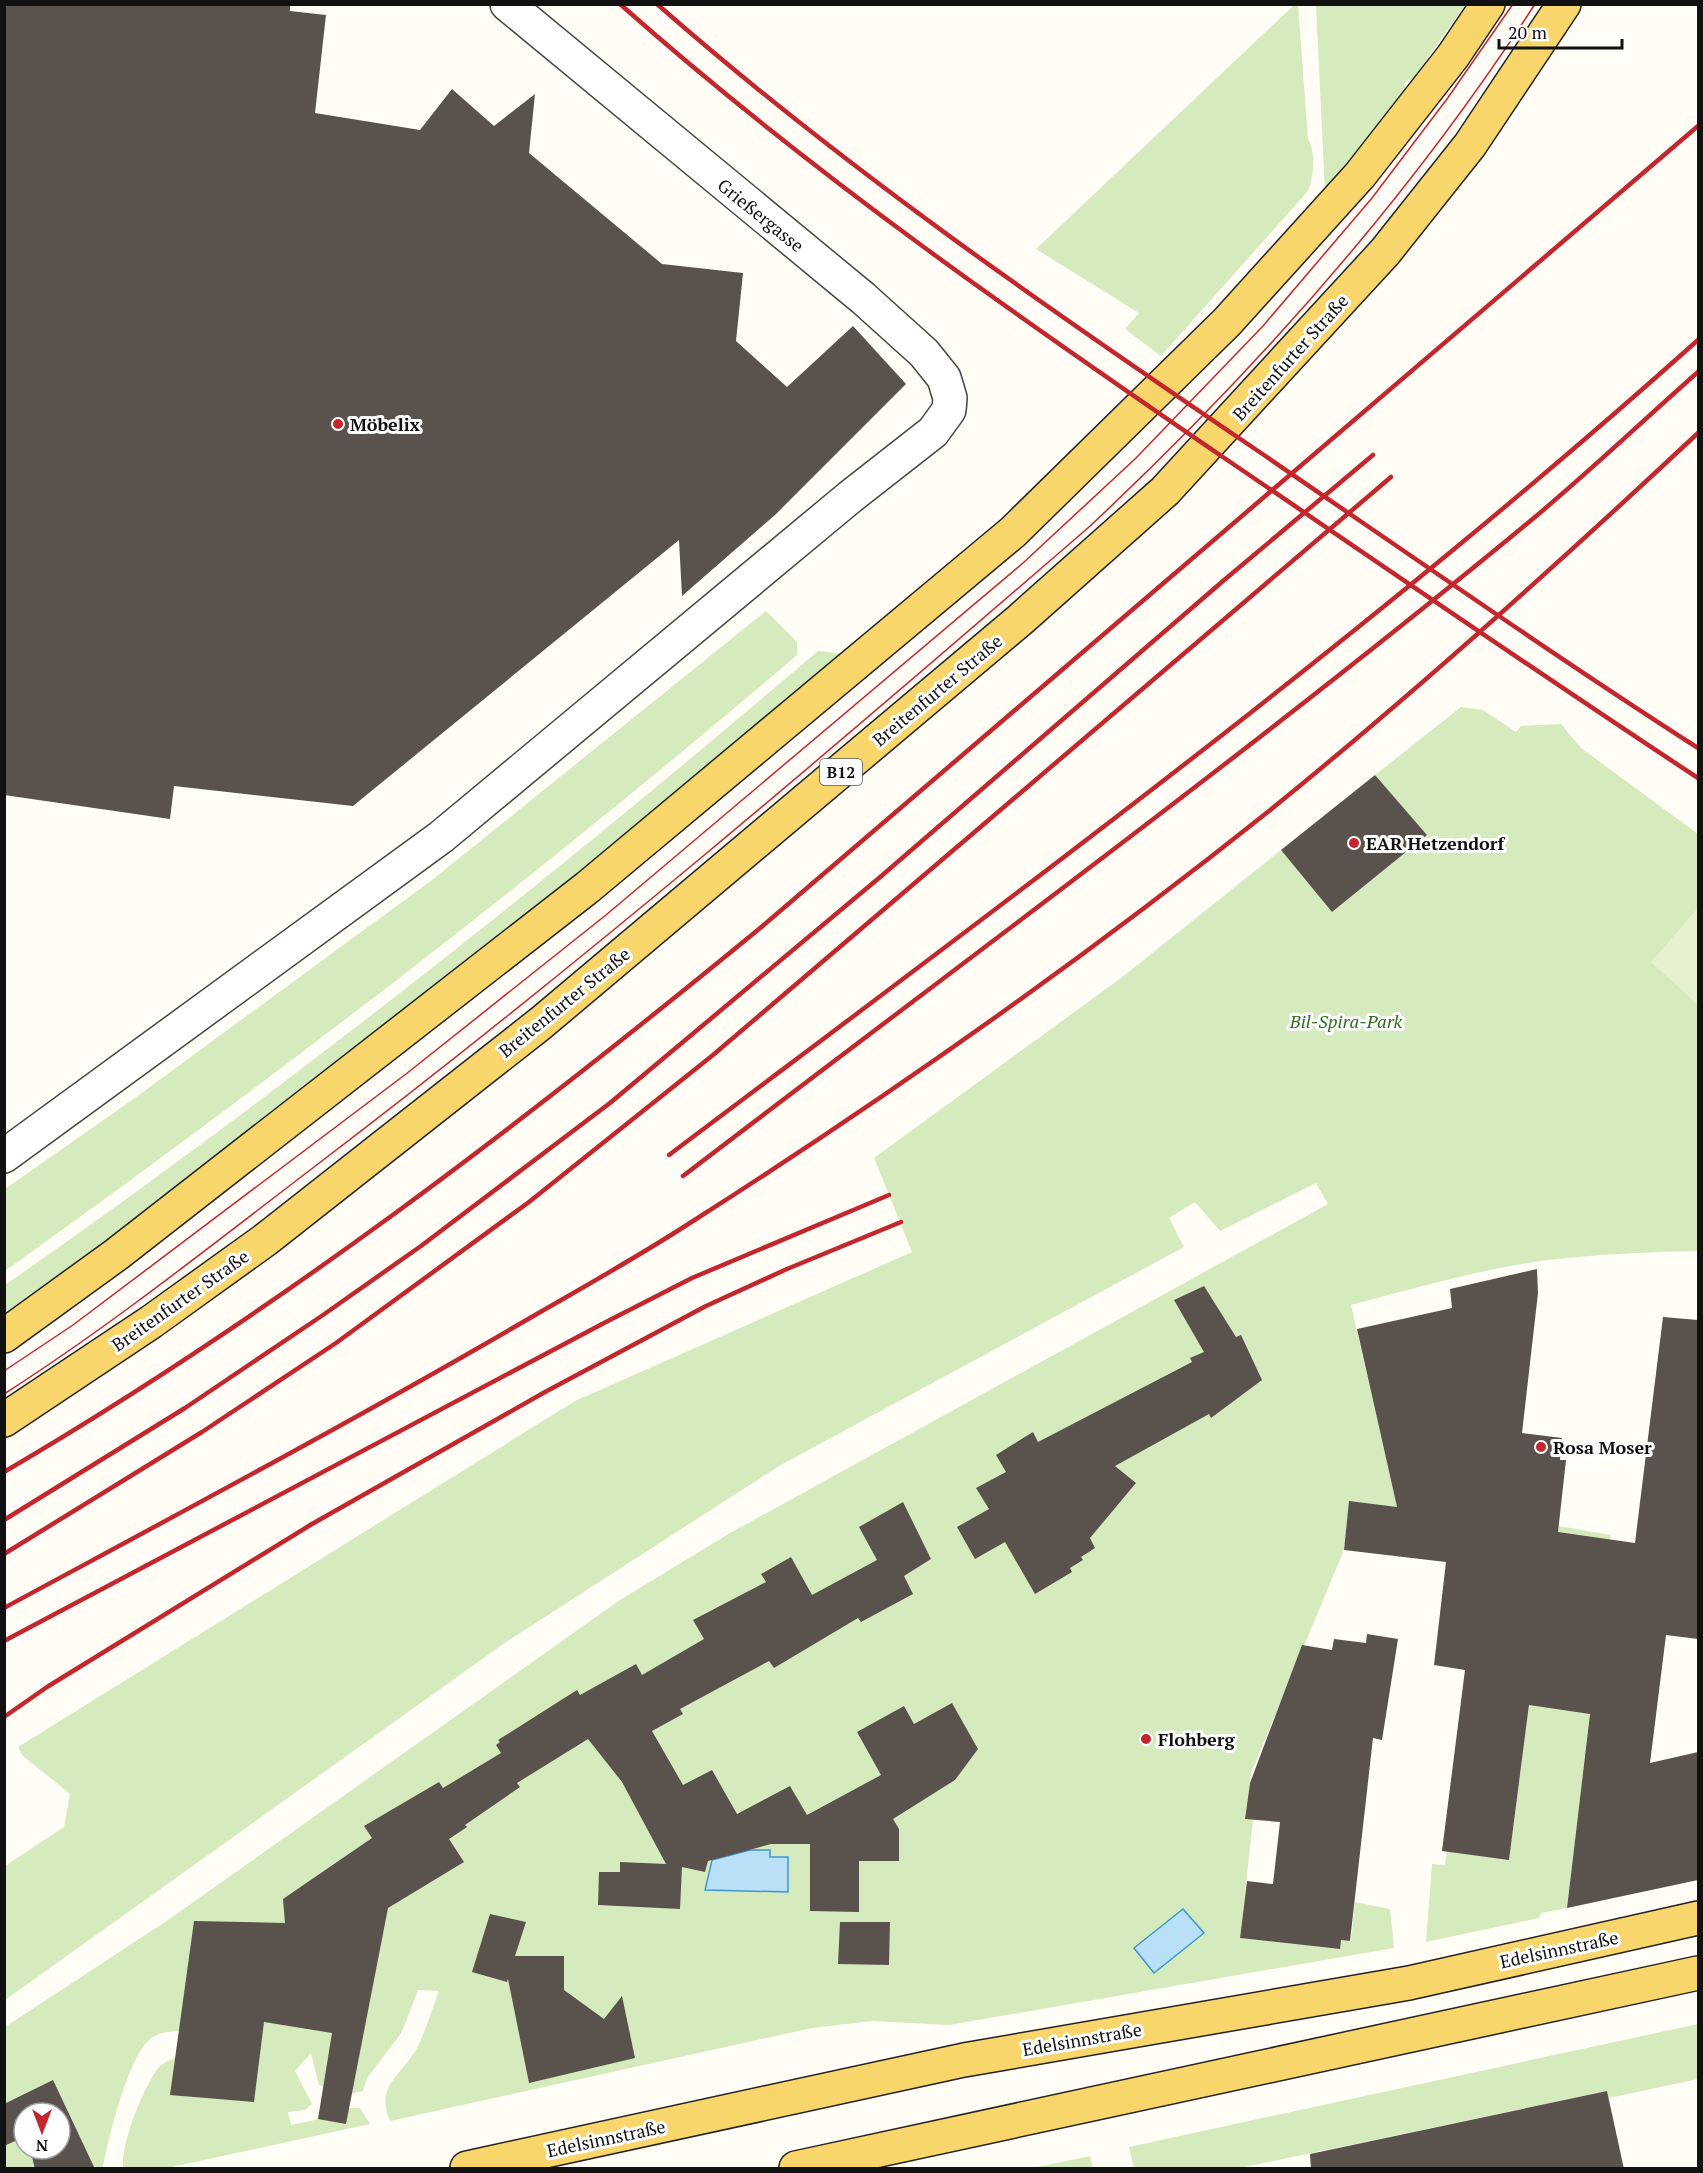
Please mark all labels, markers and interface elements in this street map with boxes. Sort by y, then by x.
scale bar [1499,12,1622,50]
text: 20 m [1508,20,1548,44]
street label: Grießergasse [713,173,809,257]
street label: Breitenfurter Straße [1227,289,1353,425]
place label: Möbelix [350,412,420,436]
marker: Möbelix [331,417,345,431]
street label: Breitenfurter Straße [867,629,1007,751]
road number: B12 [820,759,862,785]
place label: EAR Hetzendorf [1366,831,1505,855]
marker: EAR Hetzendorf [1347,836,1361,850]
street label: Breitenfurter Straße [493,942,635,1062]
park label: Bil-Spira-Park [1289,1009,1403,1033]
street label: Breitenfurter Straße [107,1244,253,1356]
place label: Rosa Moser [1553,1435,1652,1459]
marker: Rosa Moser [1534,1440,1548,1454]
place label: Flohberg [1158,1727,1236,1751]
marker: Flohberg [1139,1732,1153,1746]
street label: Edelsinnstraße [1498,1925,1620,1973]
street label: Edelsinnstraße [1021,2017,1143,2061]
north arrow [12,2101,72,2161]
street label: Edelsinnstraße [545,2114,667,2162]
text: N [36,2135,48,2157]

